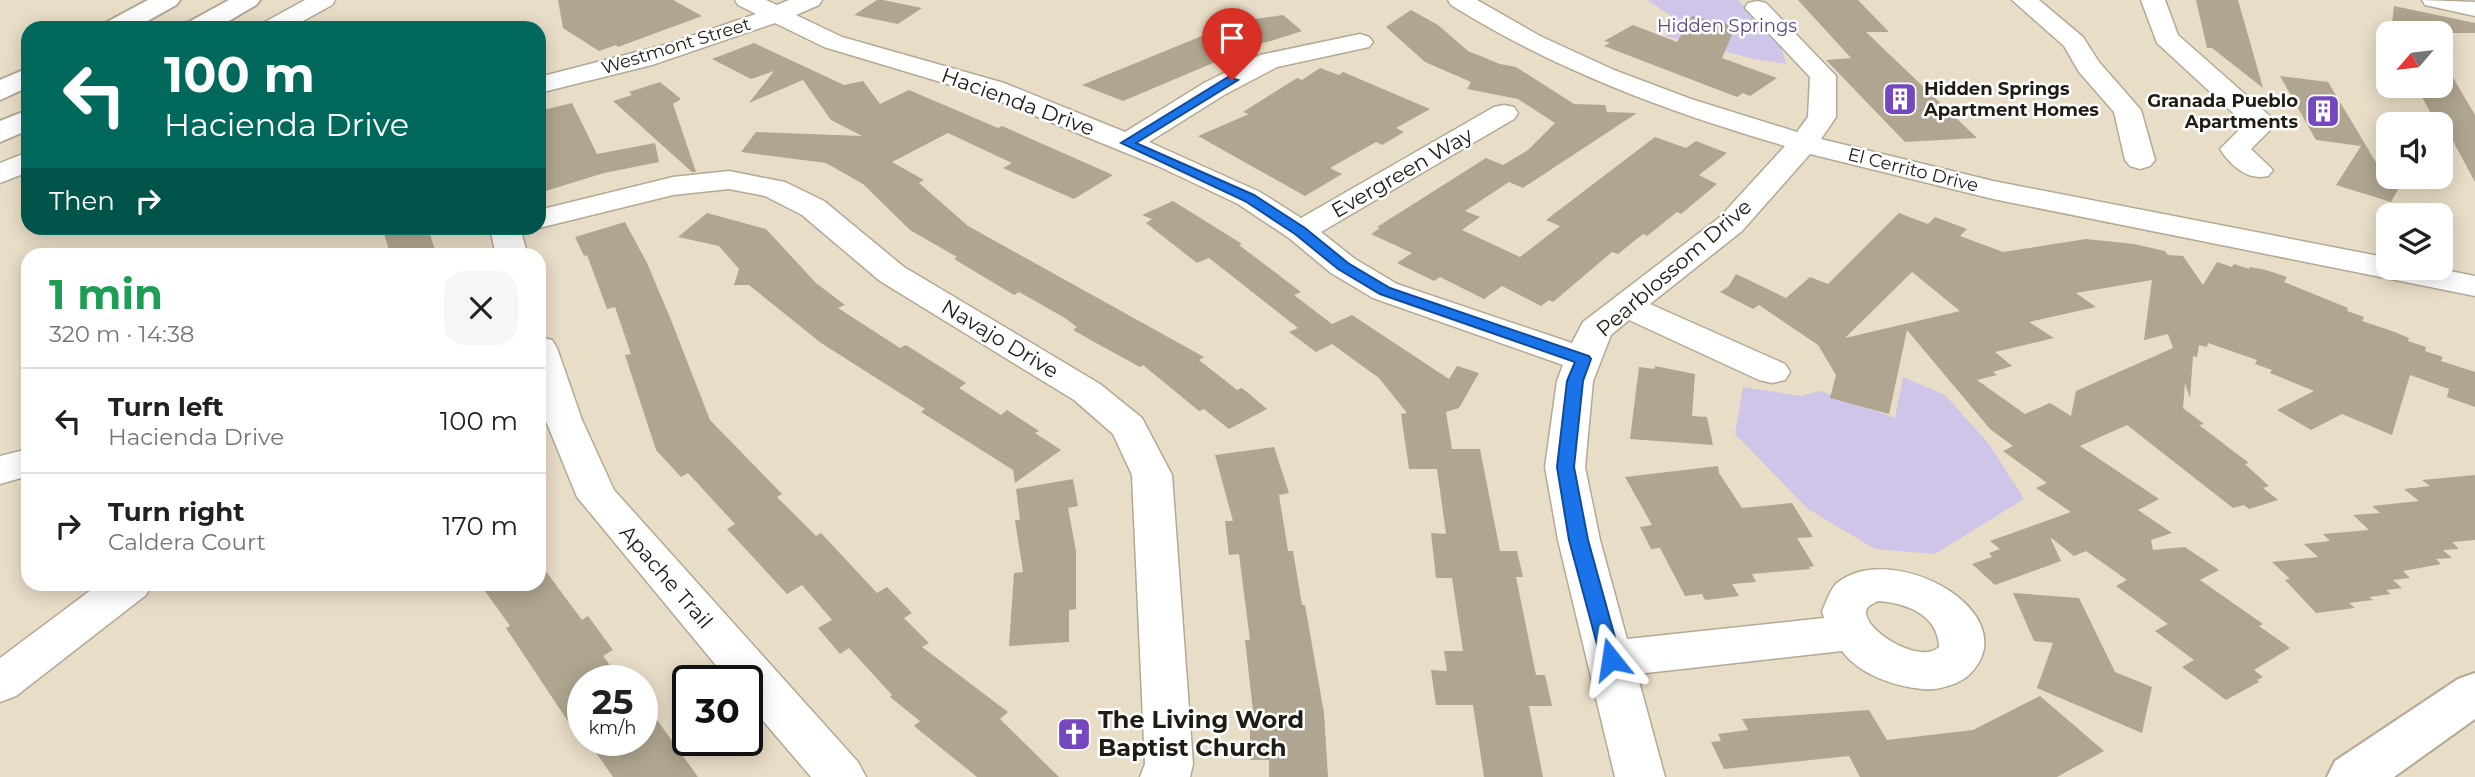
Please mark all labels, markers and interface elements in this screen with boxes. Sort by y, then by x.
pin [1202,8,1262,80]
street label: Westmont Street [599,13,753,79]
park label: Hidden Springs [1657,15,1797,37]
icon: arrive [1213,19,1251,57]
north arrow [2376,21,2454,98]
map controls [2376,21,2453,280]
text: 100 m [164,45,315,104]
icon: left [49,49,140,140]
street label: Hacienda Drive [938,62,1098,141]
place label: Hidden Springs Apartment Homes [1923,78,2099,121]
building icon: Hidden Springs Apartment Homes [1881,80,1919,118]
place label: Granada Pueblo Apartments [2147,90,2298,133]
building icon: Granada Pueblo Apartments [2304,92,2342,130]
text: Hacienda Drive [164,105,409,144]
button: sound [2376,112,2453,189]
street label: Evergreen Way [1327,122,1477,223]
street label: El Cerrito Drive [1845,143,1981,197]
icon: right [129,182,167,220]
text: Then [49,185,115,217]
street label: Pearblossom Drive [1591,193,1756,342]
button: layers [2376,203,2453,280]
text: 1 min [49,268,163,320]
button: close [444,271,518,345]
street label: Navajo Drive [937,294,1063,383]
text: 320 m · 14:38 [49,320,195,348]
text: Turn left [108,391,224,423]
icon: left [49,402,87,440]
text: 100 m [440,405,518,437]
text: Hacienda Drive [108,423,284,451]
text: Turn right [108,496,244,528]
icon: right [49,507,87,545]
text: 170 m [442,510,518,542]
street label: Apache Trail [615,520,718,633]
text: Caldera Court [108,528,266,556]
position arrow [1574,622,1648,696]
speed limit sign: 30 [672,665,763,756]
text: 25 [592,680,633,723]
place label: The Living Word Baptist Church [1098,705,1304,762]
church icon: The Living Word Baptist Church [1055,715,1093,753]
text: km/h [588,717,637,739]

